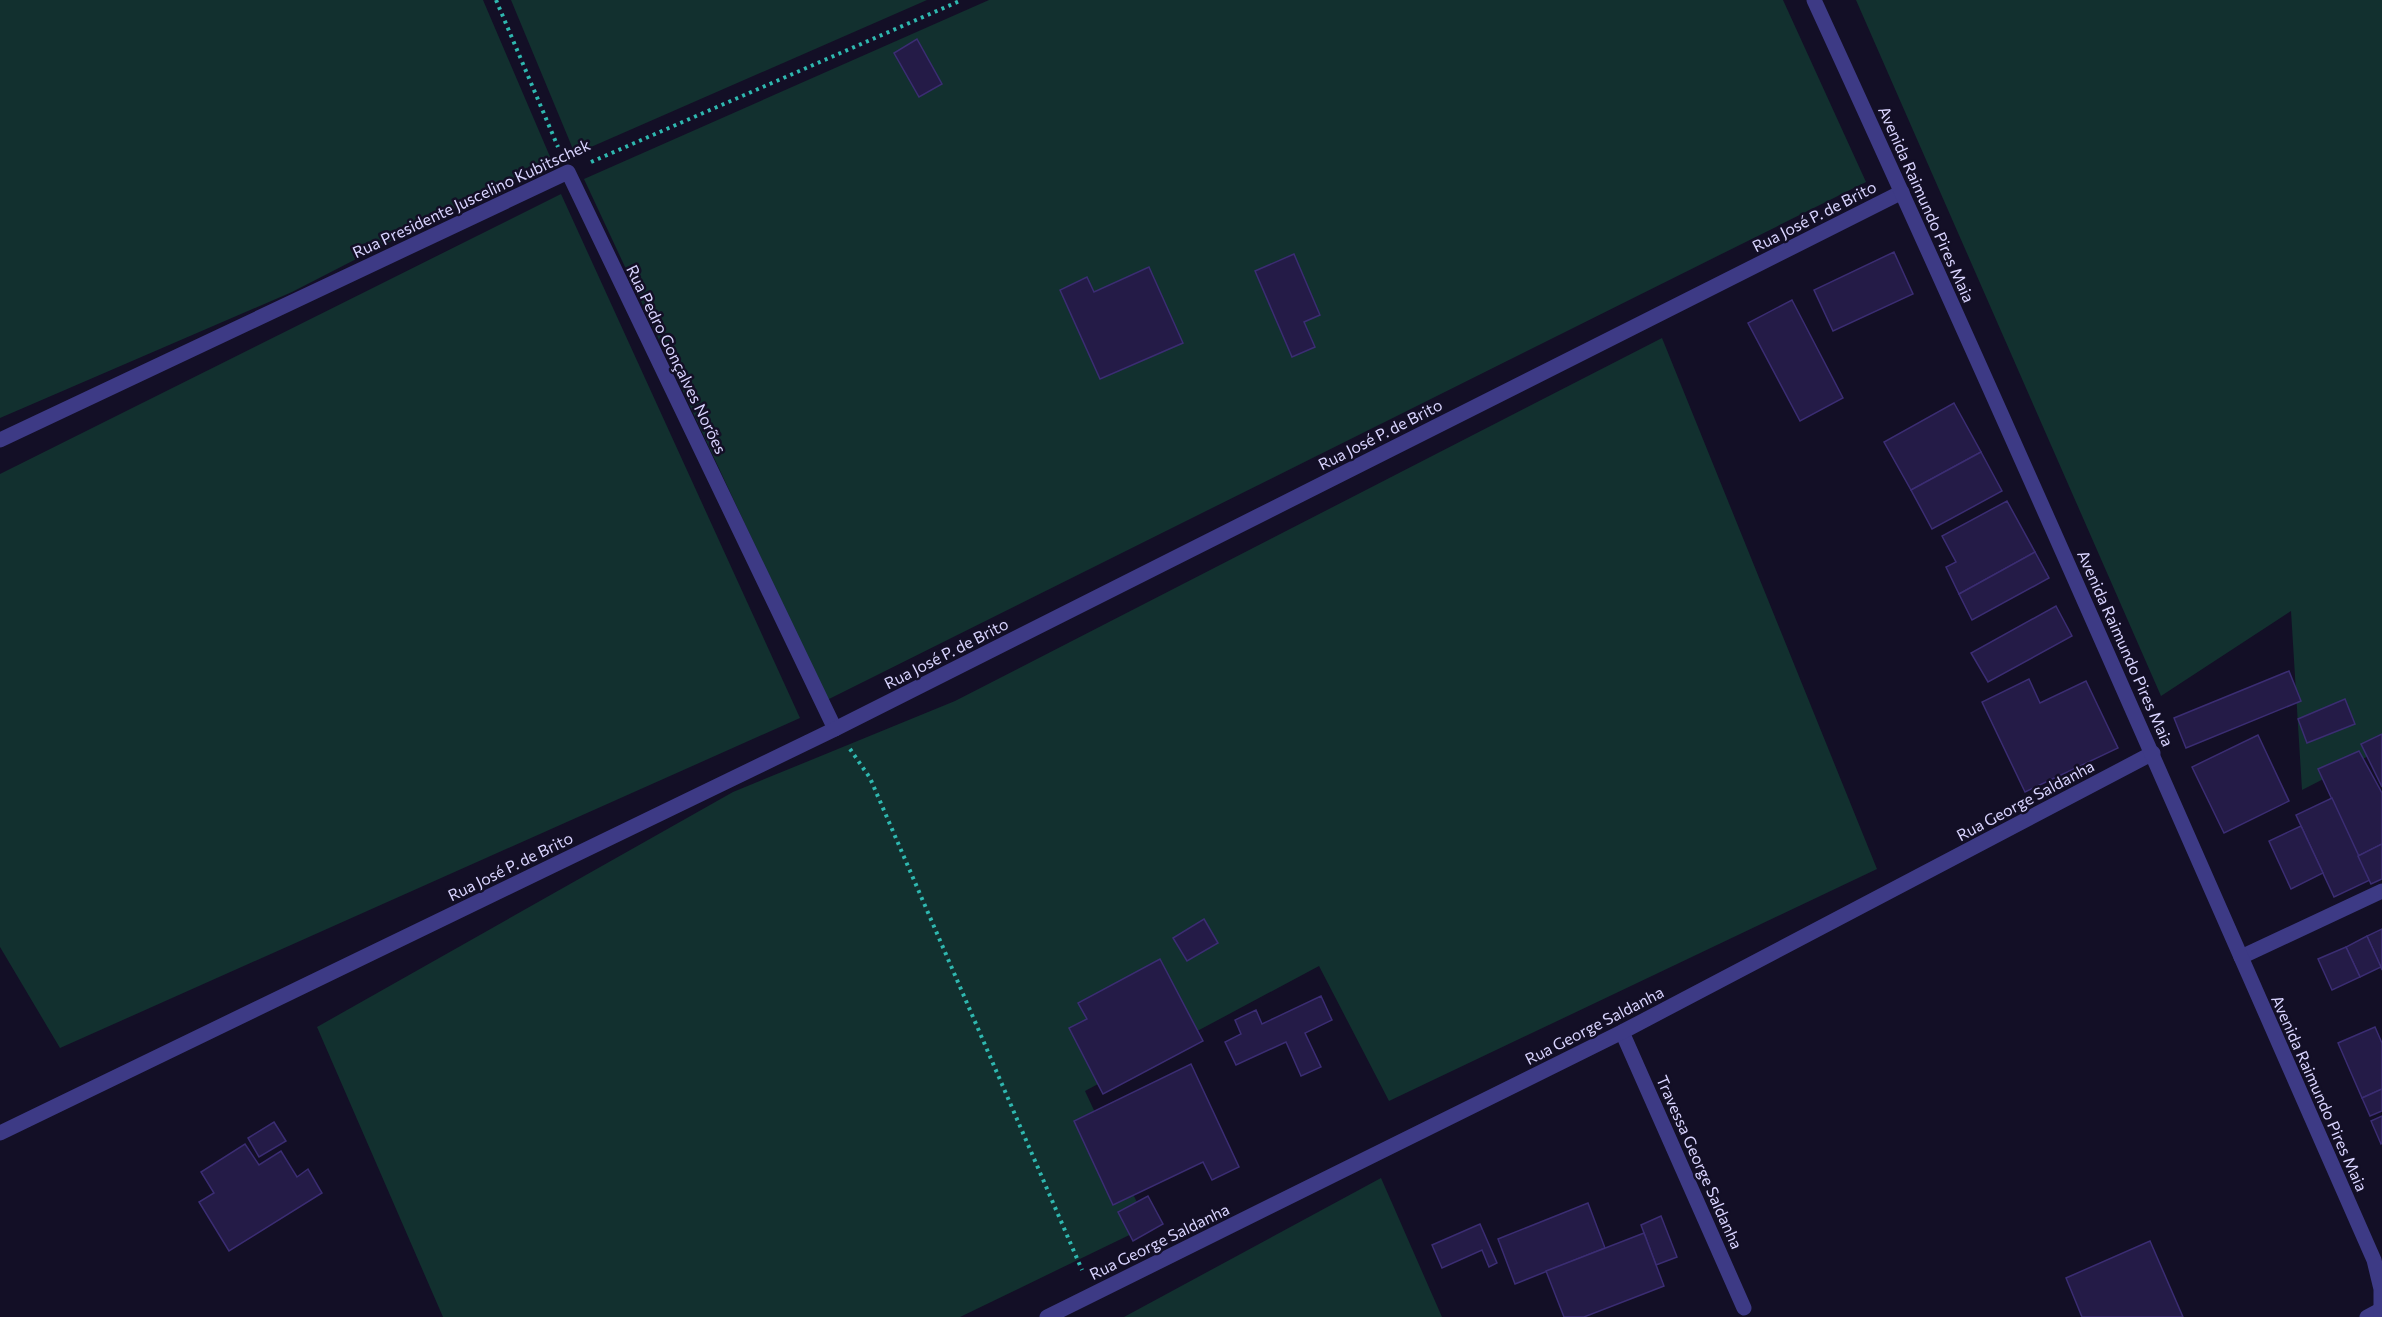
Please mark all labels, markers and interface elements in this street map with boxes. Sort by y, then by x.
street label: Avenida Raimundo Pires Maia [1875,103,1979,305]
street label: Rua Presidente Juscelino Kubitschek [349,134,593,262]
street label: Rua José P. de Brito [1749,177,1879,255]
street label: Rua Pedro Gonçalves Norões [623,261,731,457]
street label: Rua José P. de Brito [1315,395,1445,473]
street label: Avenida Raimundo Pires Maia [2074,547,2178,749]
street label: Rua José P. de Brito [881,614,1011,692]
street label: Rua George Saldanha [1953,756,2097,844]
street label: Rua José P. de Brito [444,828,576,904]
street label: Rua George Saldanha [1521,982,1667,1068]
street label: Avenida Raimundo Pires Maia [2268,992,2372,1194]
street label: Travessa George Saldanha [1653,1072,1747,1252]
street label: Rua George Saldanha [1086,1199,1232,1283]

